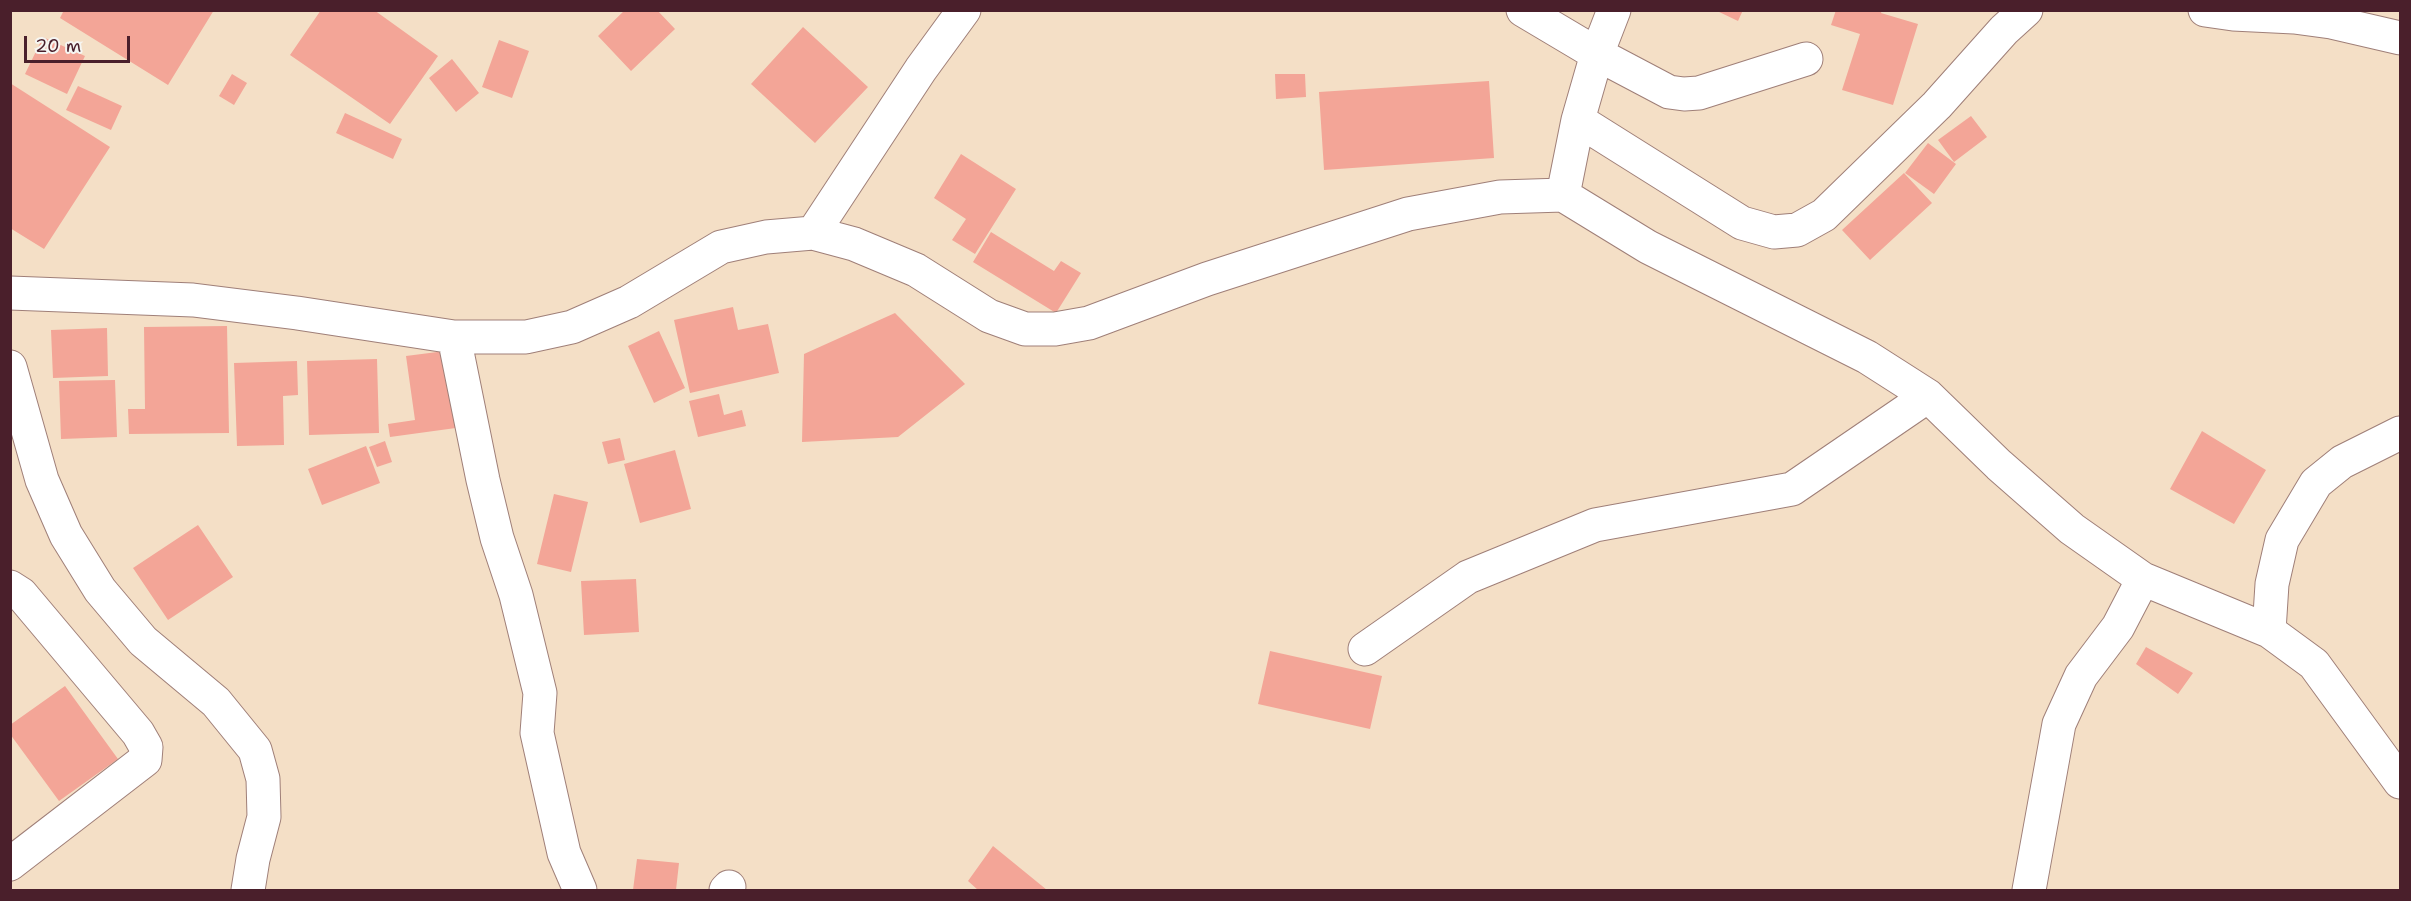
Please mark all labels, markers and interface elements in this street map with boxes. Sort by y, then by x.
scale bar [27,24,134,62]
text: 20 m [35,34,81,58]

